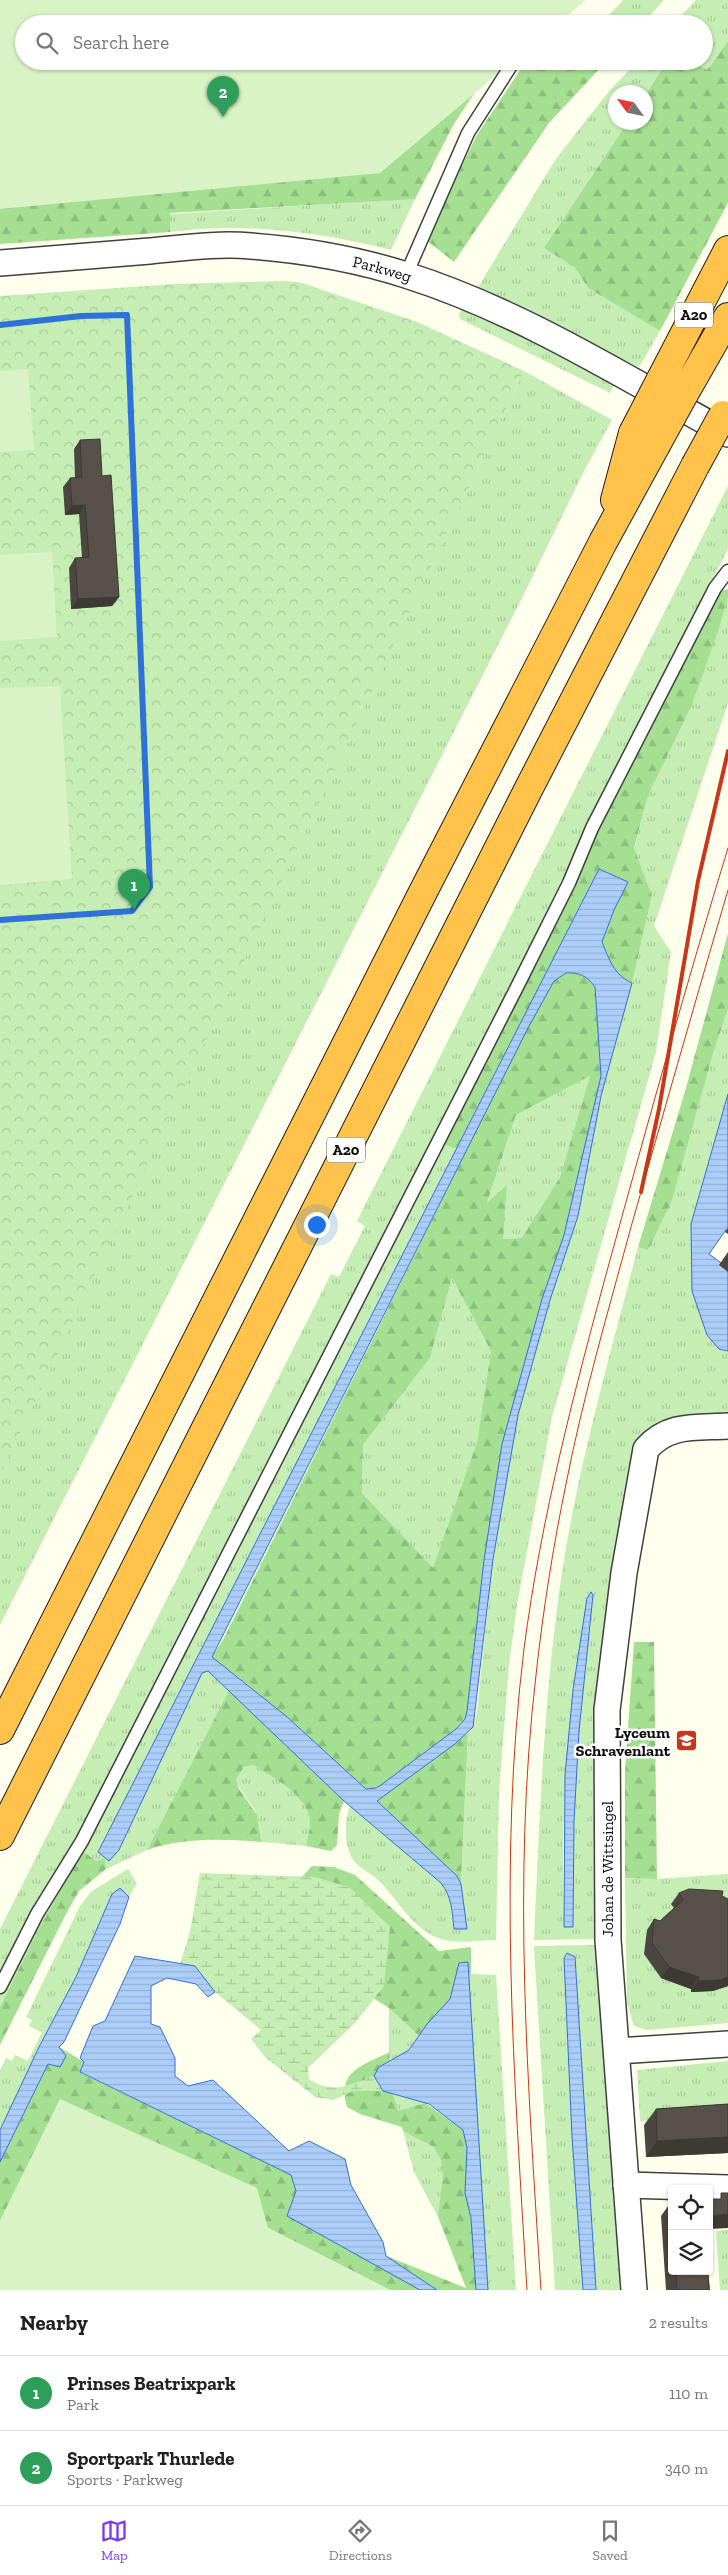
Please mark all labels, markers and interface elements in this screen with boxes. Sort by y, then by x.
search box [15,15,713,70]
icon: search [33,29,61,57]
text: Search here [73,31,169,54]
pin: 2 [207,76,239,117]
north arrow [608,85,653,130]
street label: Parkweg [351,252,414,286]
road number: A20 [675,302,713,328]
pin: 1 [118,869,150,910]
road number: A20 [327,1138,365,1162]
your location [304,1212,330,1238]
place label: Lyceum Schravenlant [576,1723,671,1760]
school or university icon: Lyceum Schravenlant [674,1729,698,1753]
street label: Johan de Wittsingel [598,1801,617,1937]
map controls [668,2185,713,2275]
button: locate [668,2185,713,2230]
button: layers [668,2230,713,2275]
text: Nearby [20,2310,88,2335]
text: 2 results [649,2313,708,2332]
text: Prinses Beatrixpark [67,2372,236,2395]
text: 1 [33,2384,39,2403]
text: 110 m [669,2384,708,2403]
text: Park [67,2395,99,2414]
text: Sportpark Thurlede [67,2447,234,2470]
text: 2 [32,2459,40,2478]
text: 340 m [665,2459,708,2478]
text: Sports · Parkweg [67,2470,183,2489]
tab: Map [100,2517,128,2564]
tab: Directions [329,2517,392,2564]
tab: Saved [593,2517,628,2564]

